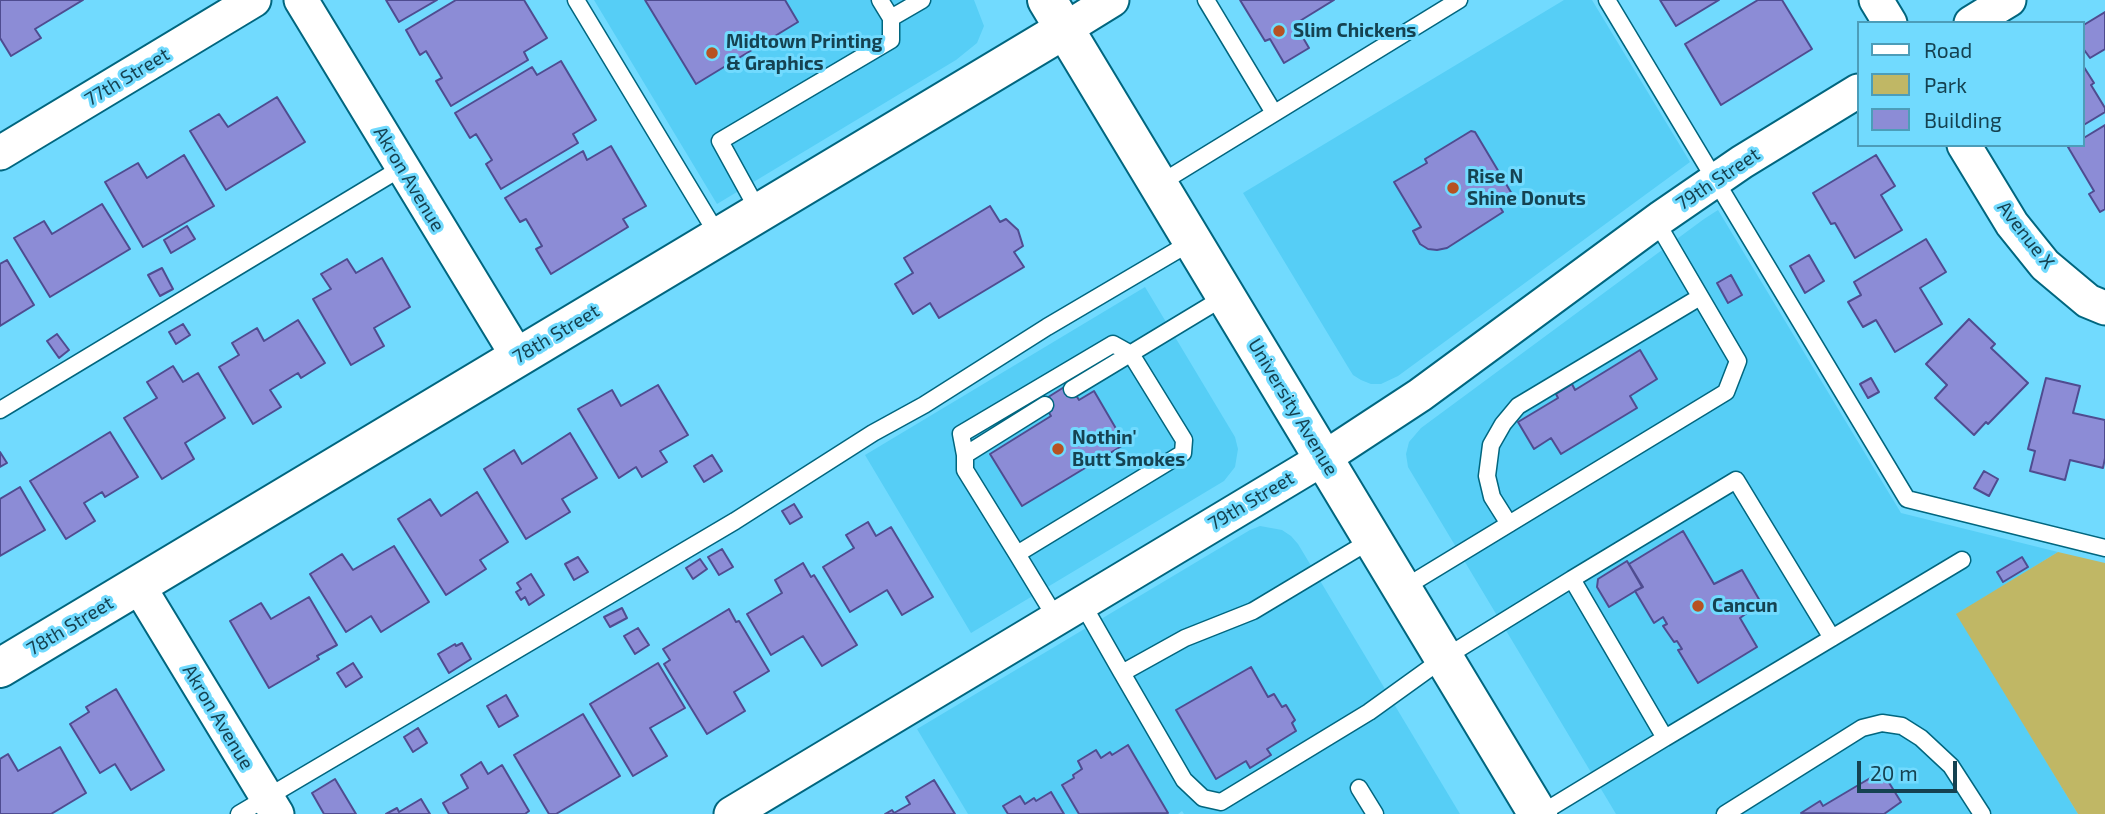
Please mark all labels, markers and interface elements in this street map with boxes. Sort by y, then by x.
place label: Slim Chickens [1293,20,1416,42]
legend [1856,21,2084,147]
marker: Slim Chickens [1271,23,1287,39]
place label: Midtown Printing & Graphics [726,31,883,75]
text: Road [1924,37,1972,62]
street label: 77th Street [81,43,173,111]
marker: Midtown Printing & Graphics [704,45,720,61]
text: Park [1924,72,1967,97]
text: Building [1924,107,2002,132]
street label: Akron Avenue [369,122,449,236]
street label: 79th Street [1672,143,1764,215]
place label: Rise N Shine Donuts [1467,166,1586,210]
marker: Rise N Shine Donuts [1445,180,1461,196]
street label: Avenue X [1993,197,2059,273]
street label: 78th Street [509,299,603,369]
street label: University Avenue [1243,334,1343,480]
place label: Nothin' Butt Smokes [1072,427,1185,471]
marker: Nothin' Butt Smokes [1050,441,1066,457]
street label: 79th Street [1204,467,1298,535]
street label: 78th Street [23,591,117,661]
place label: Cancun [1712,595,1778,617]
marker: Cancun [1690,598,1706,614]
street label: Akron Avenue [178,660,258,774]
scale bar [1860,748,1960,792]
text: 20 m [1870,760,1918,785]

